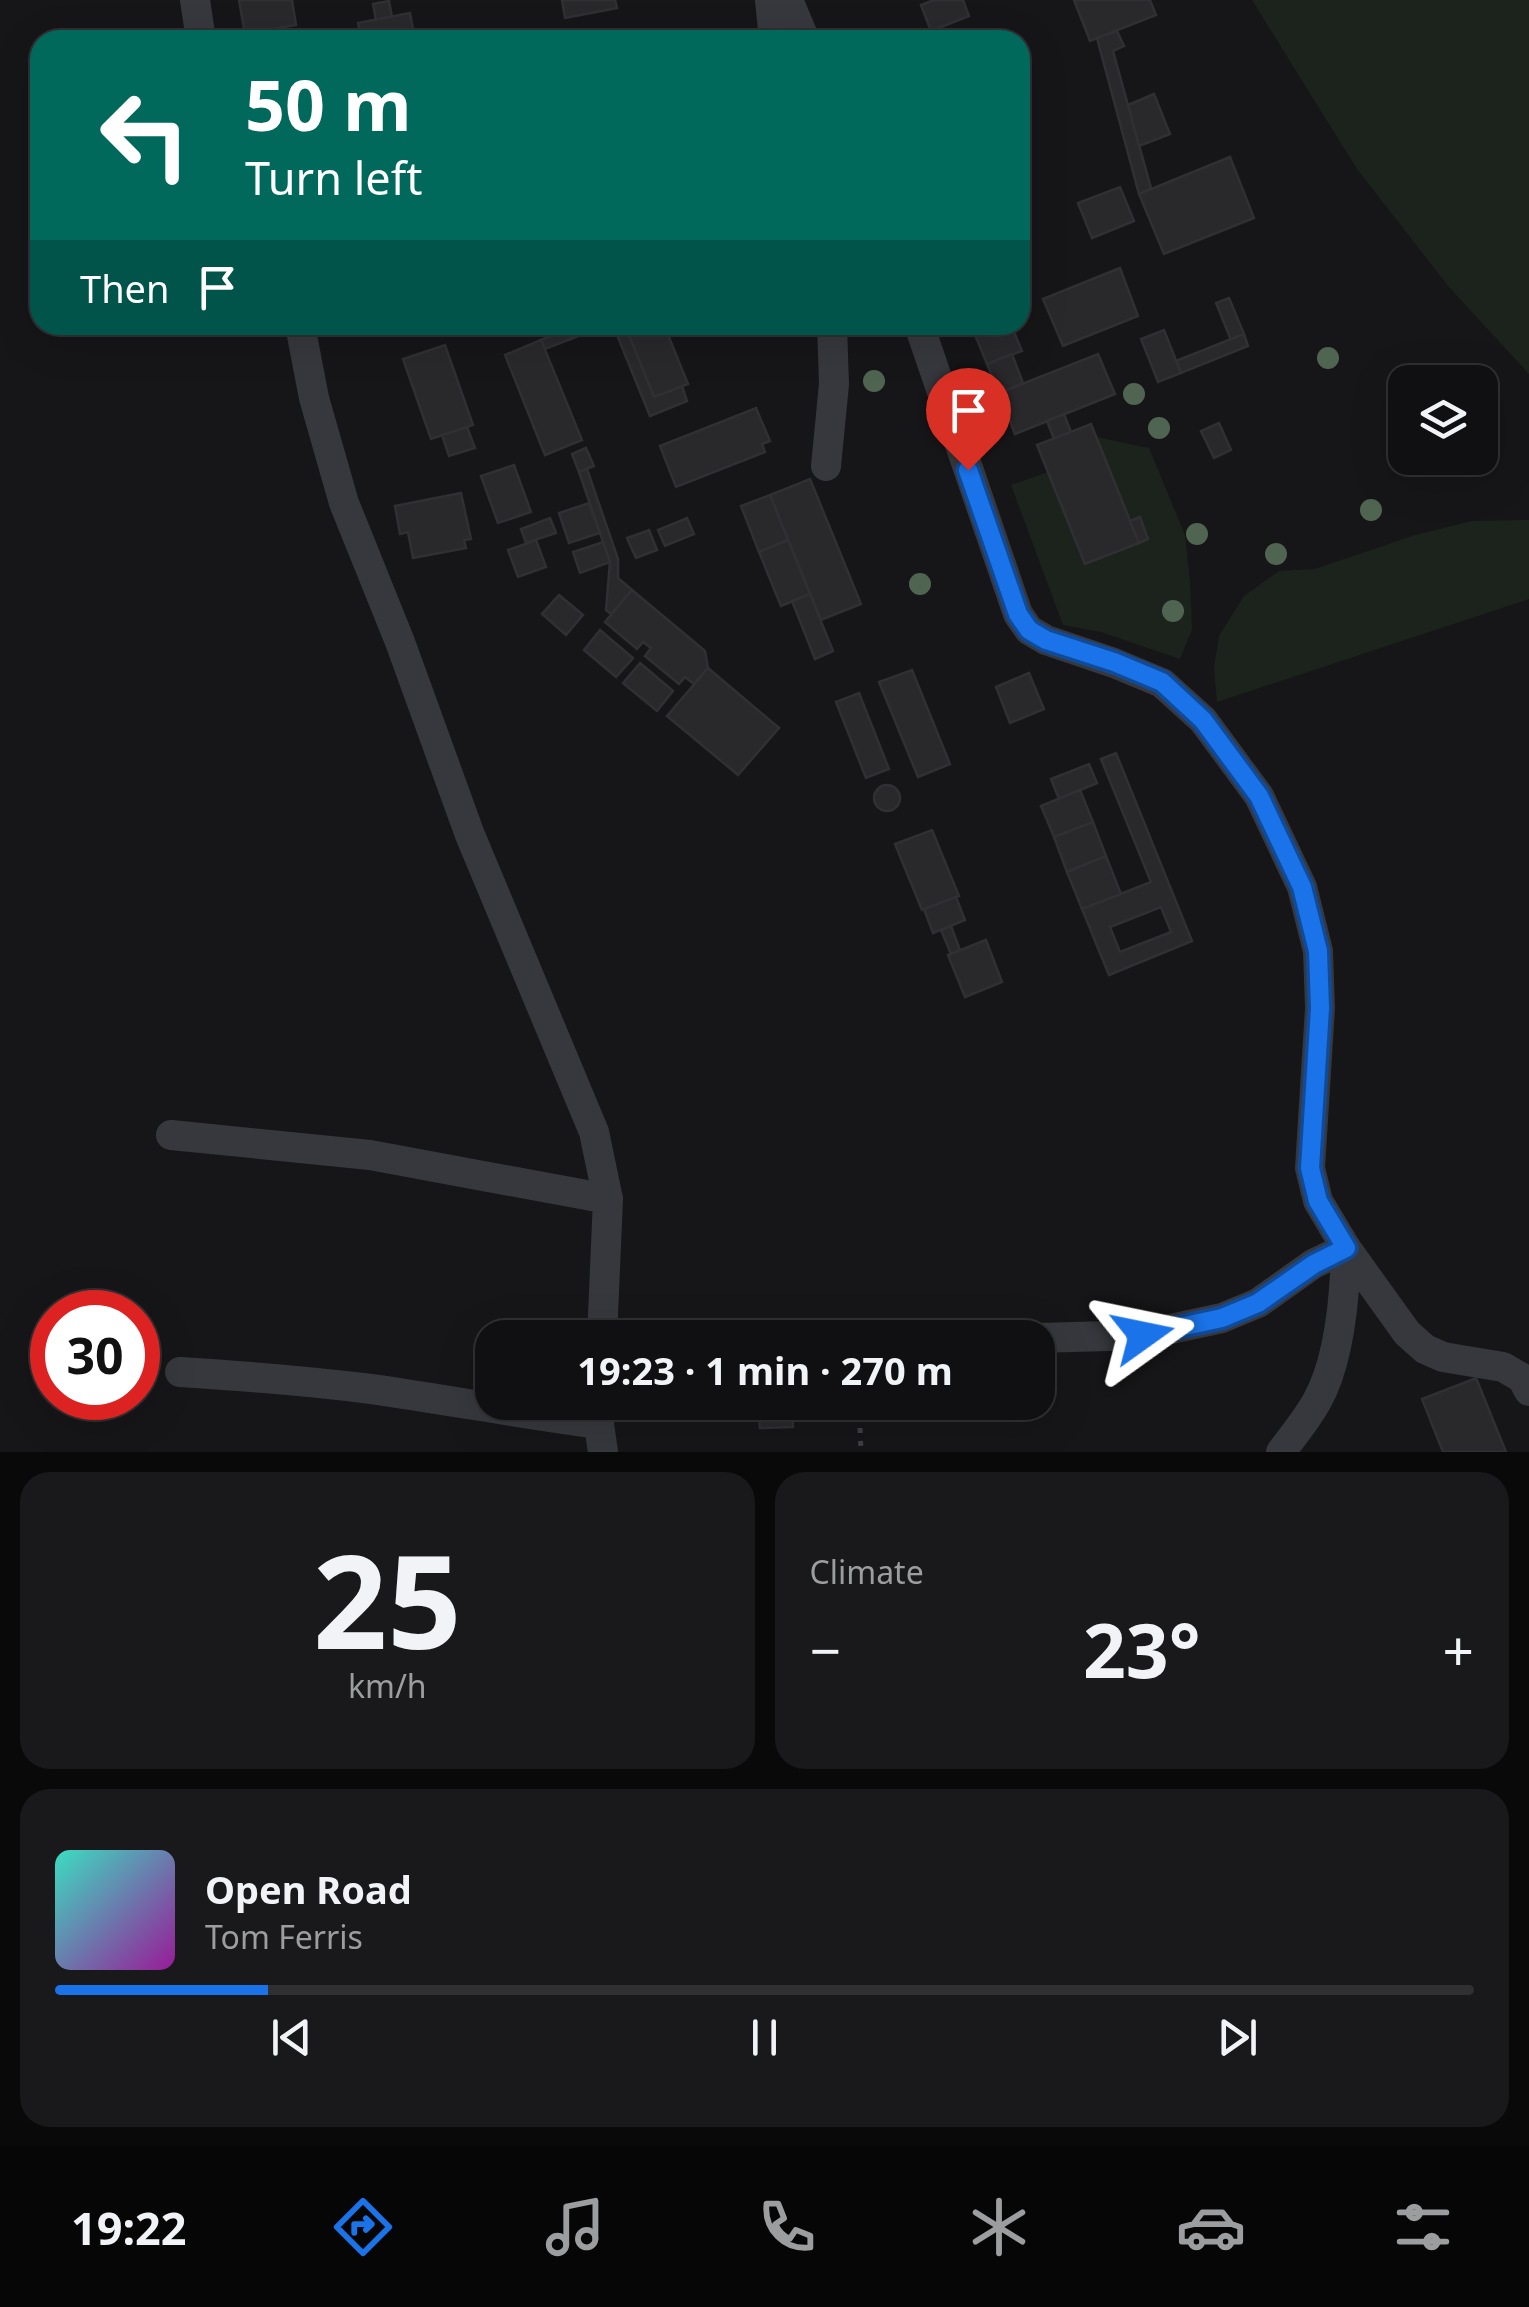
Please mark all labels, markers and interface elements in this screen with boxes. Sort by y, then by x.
text: 50 m [245,56,412,152]
icon: left [80,70,210,200]
text: Turn left [245,147,422,208]
icon: arrive [190,260,245,315]
text: Then [80,262,170,314]
map controls [1388,365,1498,475]
button: layers [1388,365,1498,475]
pin [926,368,1011,471]
icon: arrive [941,383,996,438]
position arrow [1091,1283,1195,1387]
speed limit sign: 30 [30,1290,160,1420]
text: 19:23 · 1 min · 270 m [577,1344,953,1396]
text: 25 [313,1510,462,1687]
text: Climate [810,1550,924,1593]
text: 23° [1083,1598,1201,1700]
text: − [810,1612,841,1687]
text: + [1443,1612,1474,1687]
text: km/h [348,1664,427,1707]
text: Open Road [205,1863,412,1915]
text: Tom Ferris [205,1915,363,1958]
icon: previous [264,2010,319,2065]
icon: pause [737,2010,792,2065]
icon: next [1210,2010,1265,2065]
icon: directions [328,2192,398,2262]
icon: music [540,2192,610,2262]
icon: phone [752,2192,822,2262]
icon: climate [964,2192,1034,2262]
icon: car [1176,2192,1246,2262]
icon: filters [1388,2192,1458,2262]
text: 19:22 [71,2197,187,2258]

